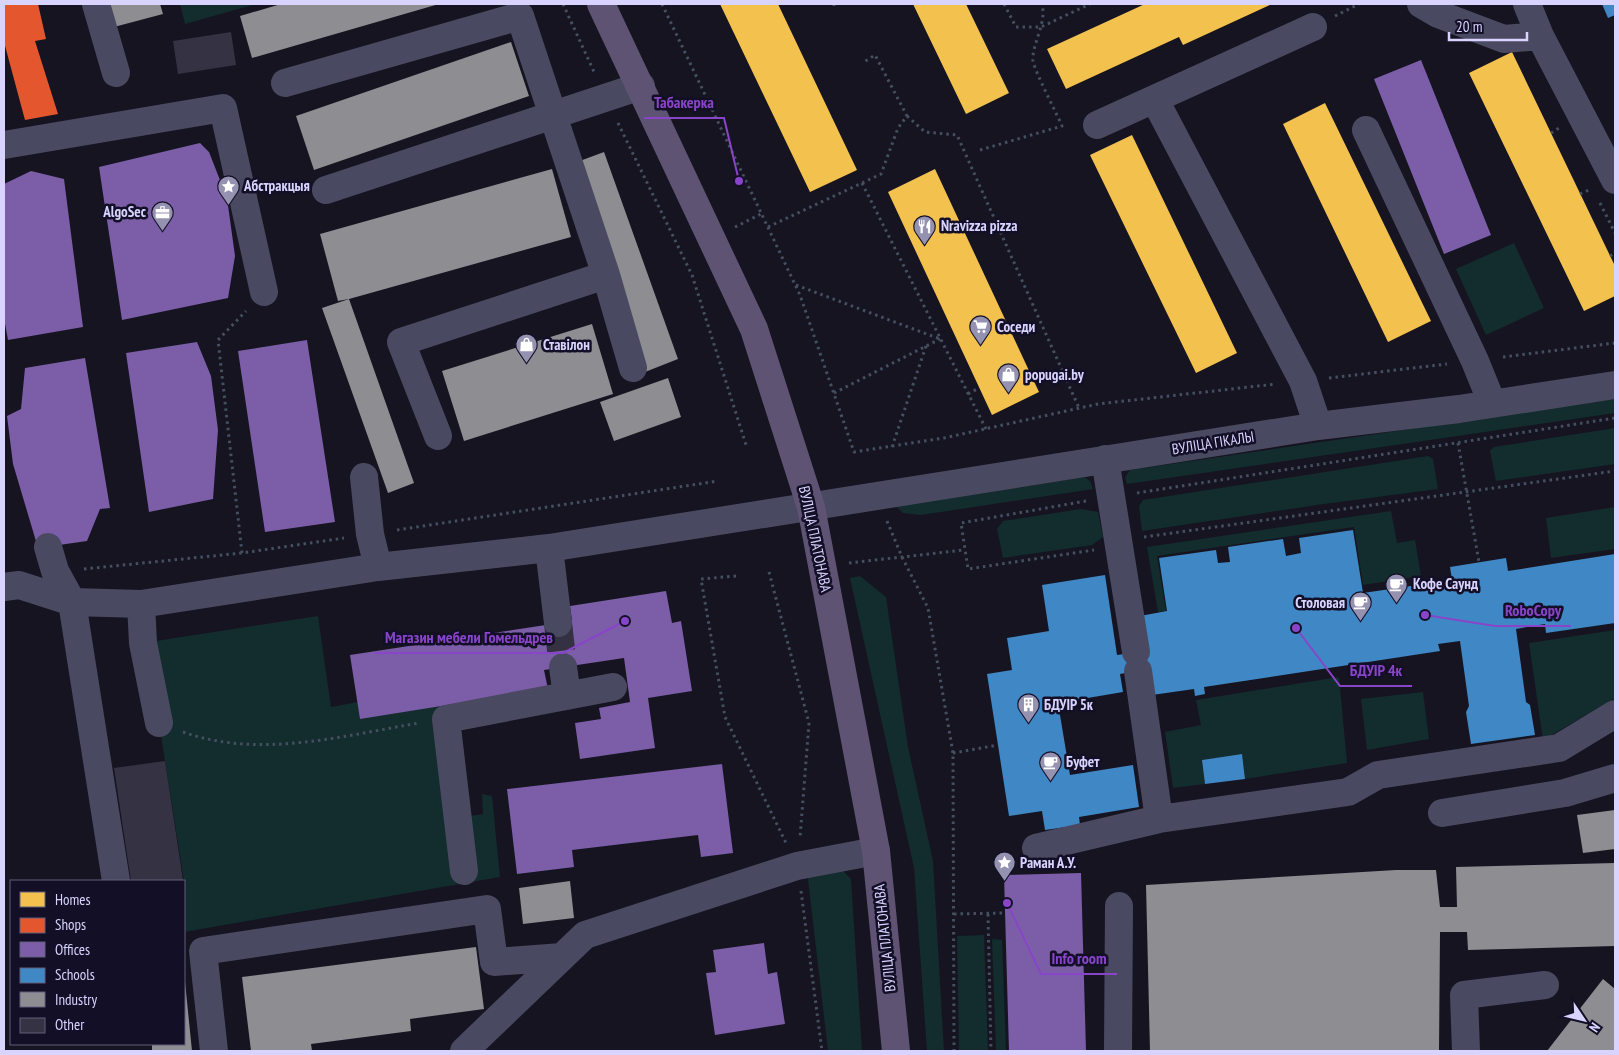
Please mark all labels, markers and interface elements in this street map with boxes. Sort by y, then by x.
scale bar [1449,10,1526,42]
text: 20 m [1456,17,1482,36]
callout: Табакерка [644,87,724,118]
text: Табакерка [654,92,714,112]
place icon: Абстракцыя [216,174,240,205]
place label: Абстракцыя [243,176,310,195]
office icon: AlgoSec [150,200,174,231]
place label: AlgoSec [102,202,147,221]
restaurant icon: Nravizza pizza [913,214,937,245]
place label: Nravizza pizza [941,216,1017,235]
supermarket icon: Соседи [969,315,993,346]
place label: Соседи [997,317,1036,336]
shop icon: Ставілон [515,333,539,364]
place label: Ставілон [543,335,590,354]
shop icon: popugai.by [997,363,1021,394]
place label: popugai.by [1025,365,1085,384]
street label: ВУЛІЦА ГІКАЛЫ [1171,427,1255,458]
street label: ВУЛІЦА ПЛАТОНАВА [795,484,836,595]
cafe icon: Кофе Саунд [1385,572,1409,603]
place label: Кофе Саунд [1413,574,1478,593]
cafe icon: Столовая [1349,591,1373,622]
place label: Столовая [1295,593,1345,612]
callout: RoboCopy [1495,595,1571,626]
text: RoboCopy [1505,600,1562,620]
callout: Магазин мебели Гомельдрев [375,622,563,653]
text: Магазин мебели Гомельдрев [385,627,553,647]
callout: БДУІР 4к [1340,655,1412,686]
text: БДУІР 4к [1350,660,1403,680]
building icon: БДУІР 5к [1016,693,1040,724]
place label: БДУІР 5к [1044,695,1094,714]
cafe icon: Буфет [1038,750,1062,781]
place label: Буфет [1066,752,1100,771]
place icon: Раман А.У. [992,851,1016,882]
place label: Раман А.У. [1020,853,1076,872]
legend [10,880,185,1045]
street label: ВУЛІЦА ПЛАТОНАВА [869,882,900,993]
text: Homes [55,890,91,909]
text: Shops [55,915,86,934]
text: Offices [55,940,90,959]
callout: Info room [1041,943,1117,974]
text: Info room [1051,948,1107,968]
text: Schools [55,965,95,984]
text: Industry [55,990,97,1009]
north arrow [1559,995,1609,1045]
text: Other [55,1015,85,1034]
text: N [1585,1019,1604,1036]

